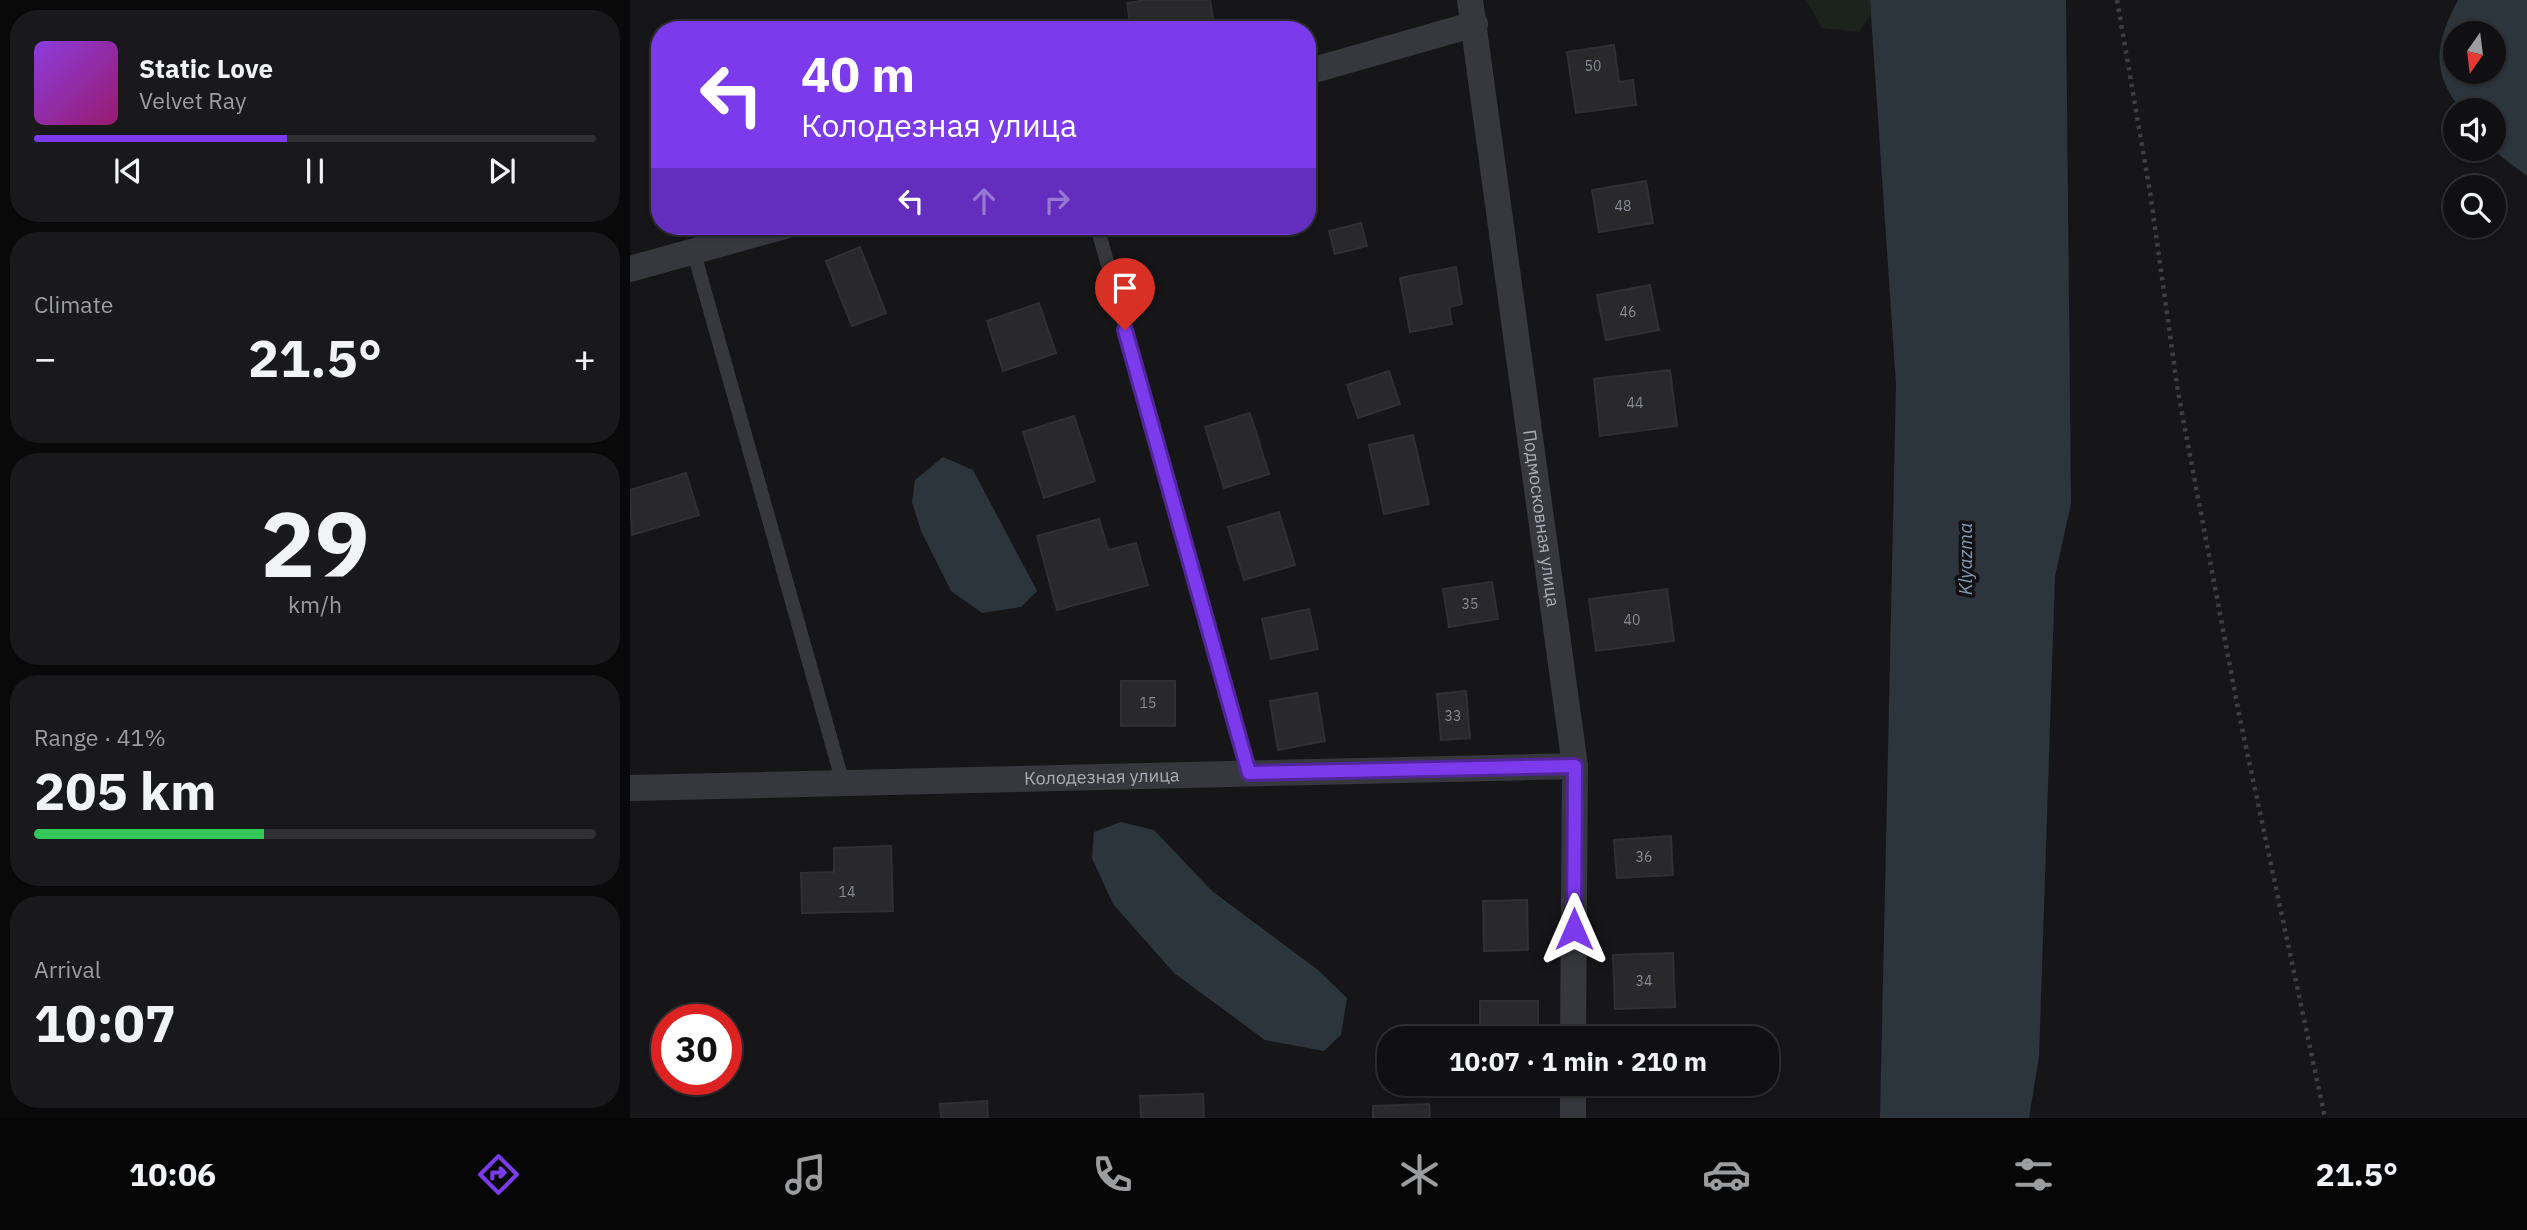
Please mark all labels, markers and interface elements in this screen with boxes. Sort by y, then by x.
north arrow [2443,21,2506,84]
map controls [2443,21,2506,238]
text: 40 m [801,42,915,105]
icon: left [686,49,777,140]
text: Static Love [139,51,273,85]
house number: 50 [1585,57,1601,75]
text: Velvet Ray [139,85,246,115]
button: sound [2443,98,2506,161]
text: Колодезная улица [801,104,1077,146]
icon: previous [109,152,147,190]
icon: pause [296,152,334,190]
icon: next [483,152,521,190]
button: search [2443,175,2506,238]
icon: left [892,182,930,220]
icon: ahead [965,182,1003,220]
icon: right [1038,182,1076,220]
house number: 48 [1615,197,1631,215]
pin [1095,258,1155,330]
icon: arrive [1106,269,1144,307]
text: Climate [34,289,113,319]
house number: 46 [1620,303,1636,321]
text: 21.5° [248,324,382,391]
text: − [34,333,57,382]
text: + [573,333,596,382]
house number: 44 [1627,394,1643,412]
street label: Подмосковная улица [1518,428,1565,609]
text: 29 [260,484,370,602]
water label: Klyazma [1953,523,1977,595]
text: km/h [288,589,342,619]
house number: 35 [1462,595,1478,613]
house number: 40 [1624,611,1640,629]
house number: 15 [1140,694,1156,712]
house number: 33 [1445,707,1461,725]
text: Range · 41% [34,722,166,752]
text: 205 km [34,757,216,824]
street label: Колодезная улица [1024,763,1180,790]
house number: 36 [1636,848,1652,866]
house number: 14 [839,883,855,901]
position arrow [1537,892,1611,966]
text: Arrival [34,954,101,984]
house number: 34 [1636,972,1652,990]
text: 10:07 [34,989,176,1056]
speed limit sign: 30 [651,1004,742,1095]
text: 10:07 · 1 min · 210 m [1449,1044,1707,1078]
icon: directions [474,1150,523,1199]
icon: music [781,1150,830,1199]
icon: phone [1088,1150,1137,1199]
icon: climate [1395,1150,1444,1199]
icon: car [1702,1150,1751,1199]
icon: filters [2009,1150,2058,1199]
text: 10:06 [129,1153,216,1195]
text: 21.5° [2315,1153,2398,1195]

